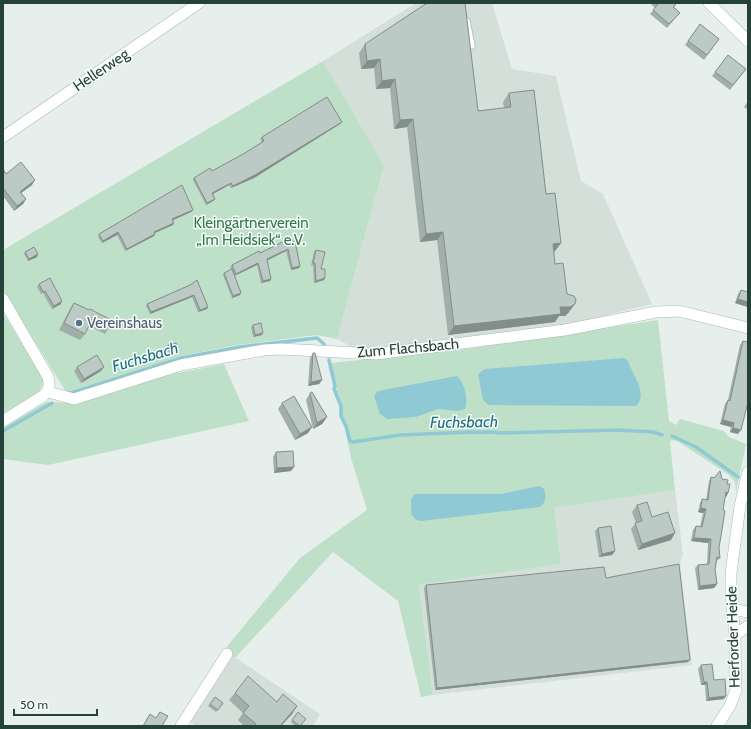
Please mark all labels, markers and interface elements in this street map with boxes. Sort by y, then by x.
street label: Hellerweg [70,45,133,95]
park label: Kleingärtnerverein „Im Heidsiek“ e.V. [193,214,309,249]
place label: Vereinshaus [87,314,162,332]
marker: Vereinshaus [74,318,84,328]
street label: Zum Flachsbach [356,335,460,361]
water label: Fuchsbach [110,338,180,376]
water label: Fuchsbach [430,412,498,432]
street label: Herforder Heide [722,586,744,688]
scale bar [14,691,97,717]
text: 50 m [20,697,48,712]

